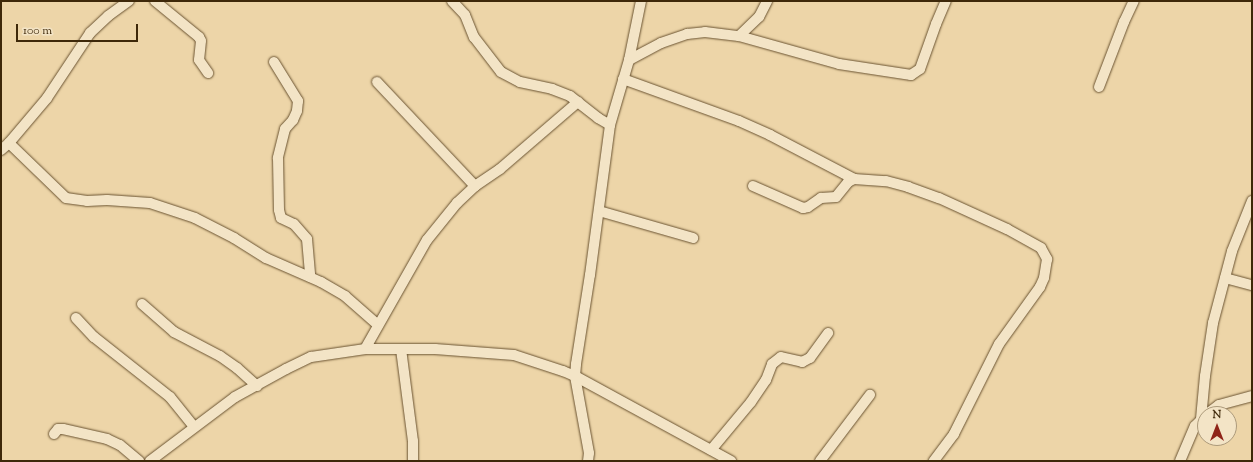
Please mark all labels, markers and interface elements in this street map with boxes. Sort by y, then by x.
scale bar [18,16,140,42]
text: 100 m [23,22,52,40]
north arrow [1197,406,1237,446]
text: N [1213,407,1221,423]

